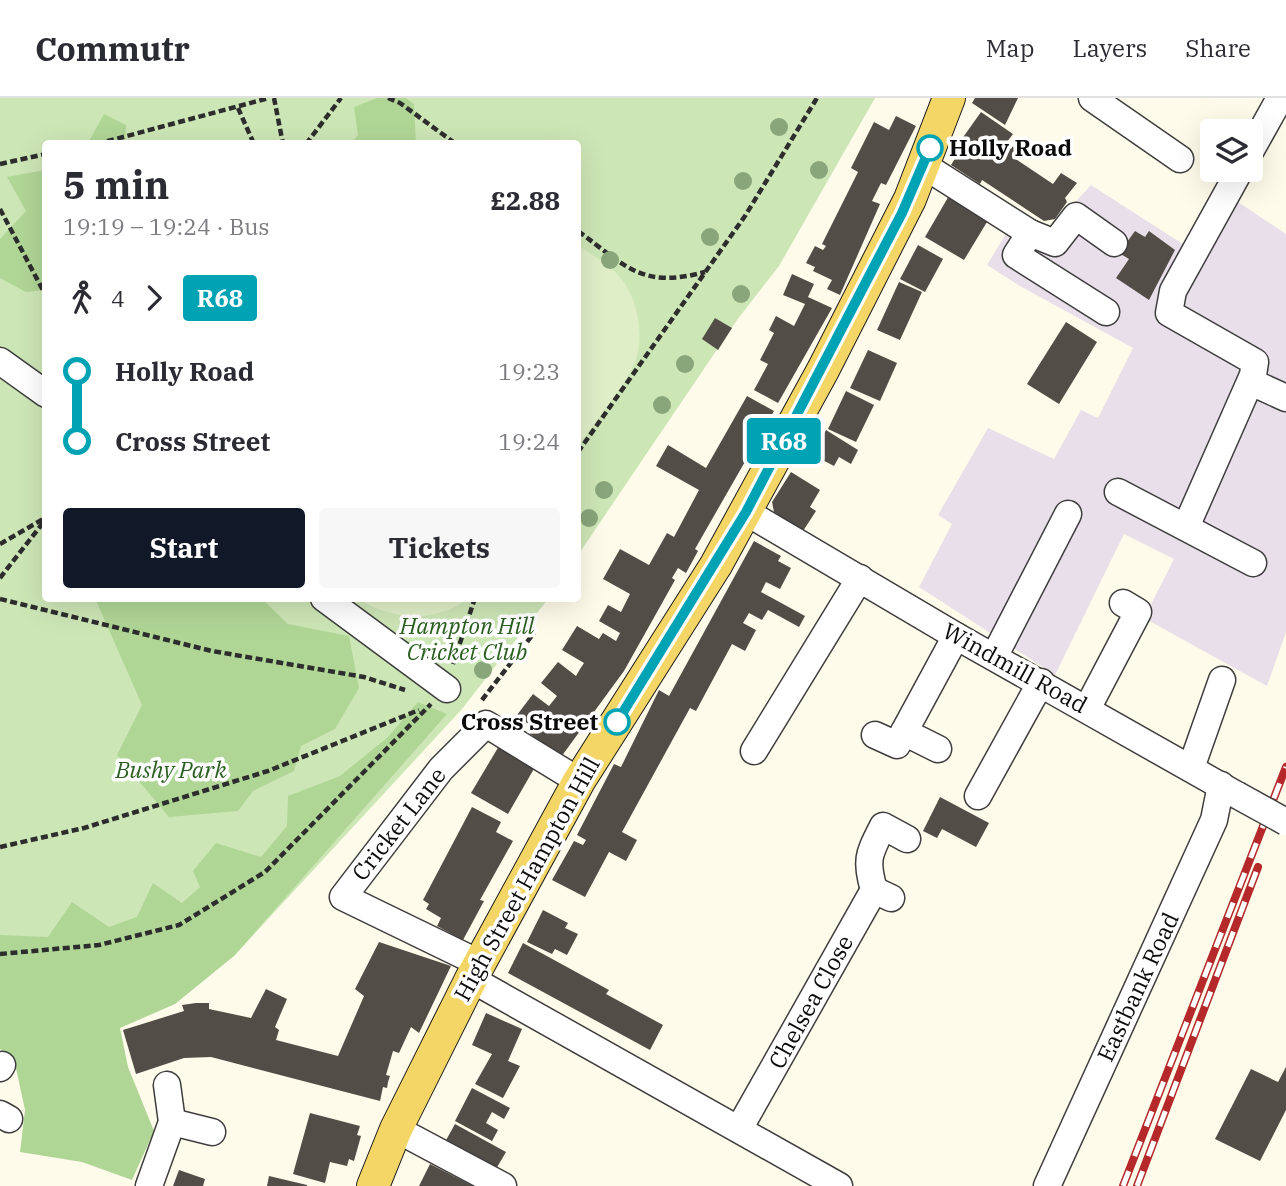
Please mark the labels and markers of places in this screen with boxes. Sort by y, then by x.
place label: Holly Road [949,132,1072,162]
marker: Holly Road [917,135,943,161]
place label: Cross Street [461,706,598,736]
marker: Cross Street [604,709,630,735]

